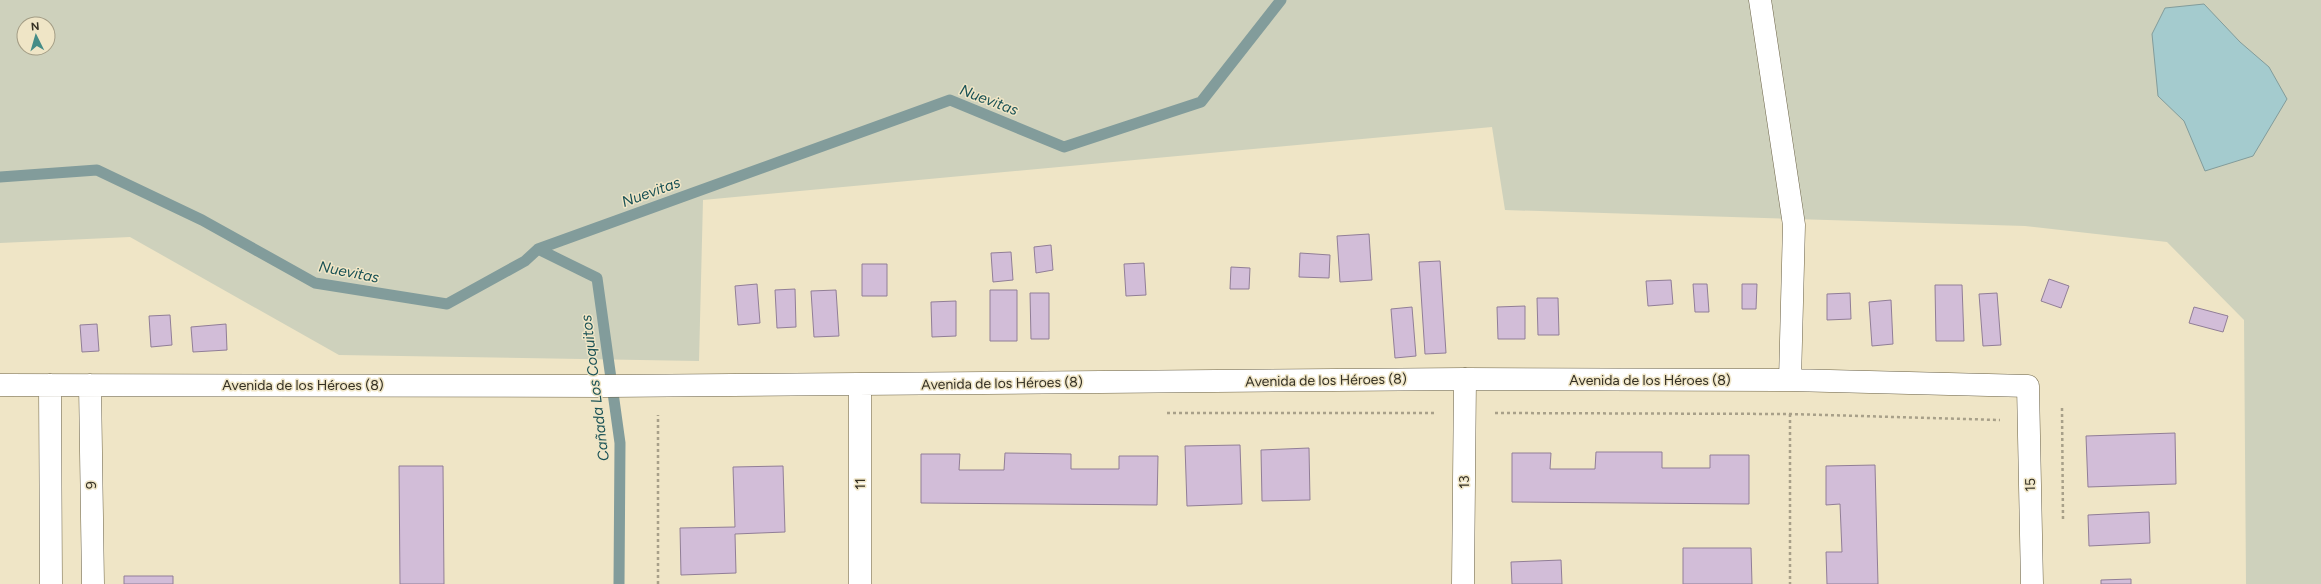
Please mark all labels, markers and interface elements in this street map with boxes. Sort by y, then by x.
north arrow [16,16,56,56]
text: N [30,20,40,33]
water label: Nuevitas [957,81,1021,119]
water label: Nuevitas [619,173,683,211]
water label: Nuevitas [317,257,381,287]
water label: Cañada Los Coquitos [577,314,613,462]
street label: Avenida de los Héroes (8) [1245,371,1407,390]
street label: Avenida de los Héroes (8) [1569,372,1731,389]
street label: Avenida de los Héroes (8) [921,374,1083,393]
street label: Avenida de los Héroes (8) [222,377,384,394]
street label: 13 [1456,475,1473,489]
street label: 11 [852,478,869,490]
street label: 15 [2022,478,2039,492]
street label: 9 [83,481,100,489]

